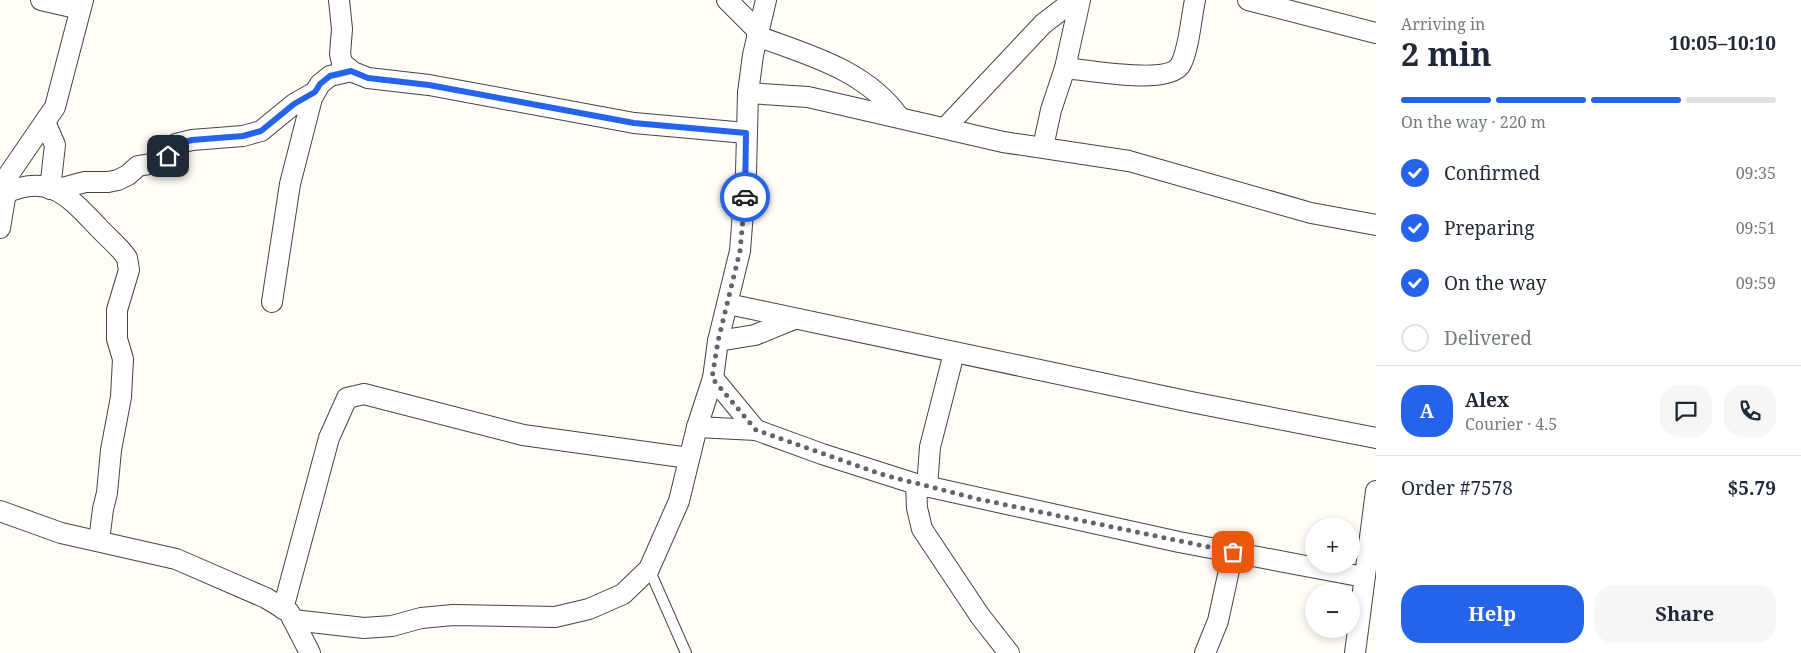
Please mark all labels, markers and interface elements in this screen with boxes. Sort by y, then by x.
text: Arriving in [1401,13,1485,35]
text: 10:05–10:10 [1669,30,1776,56]
text: 2 min [1401,32,1492,75]
text: On the way · 220 m [1401,111,1546,133]
pin [147,135,189,177]
icon: home [154,142,182,170]
icon: check [1401,159,1429,187]
text: Confirmed [1444,160,1540,186]
text: 09:35 [1736,162,1776,184]
courier [720,172,770,222]
icon: car [731,183,759,211]
icon: check [1401,214,1429,242]
text: Preparing [1444,215,1534,241]
text: 09:51 [1736,217,1776,239]
icon: check [1401,269,1429,297]
text: On the way [1444,270,1547,296]
text: 09:59 [1736,272,1776,294]
text: Delivered [1444,325,1532,351]
button: chat [1660,385,1712,437]
button: phone [1724,385,1776,437]
text: Alex [1465,387,1509,413]
text: A [1420,398,1434,424]
text: Courier · 4.5 [1465,413,1557,435]
text: Order #7578 [1401,475,1513,501]
text: $5.79 [1727,475,1776,501]
map controls [1305,518,1360,638]
button: + [1305,518,1360,573]
pin [1212,531,1254,573]
icon: bag [1219,538,1247,566]
button: − [1305,583,1360,638]
button: Help [1401,585,1584,643]
button: Share [1594,585,1776,643]

